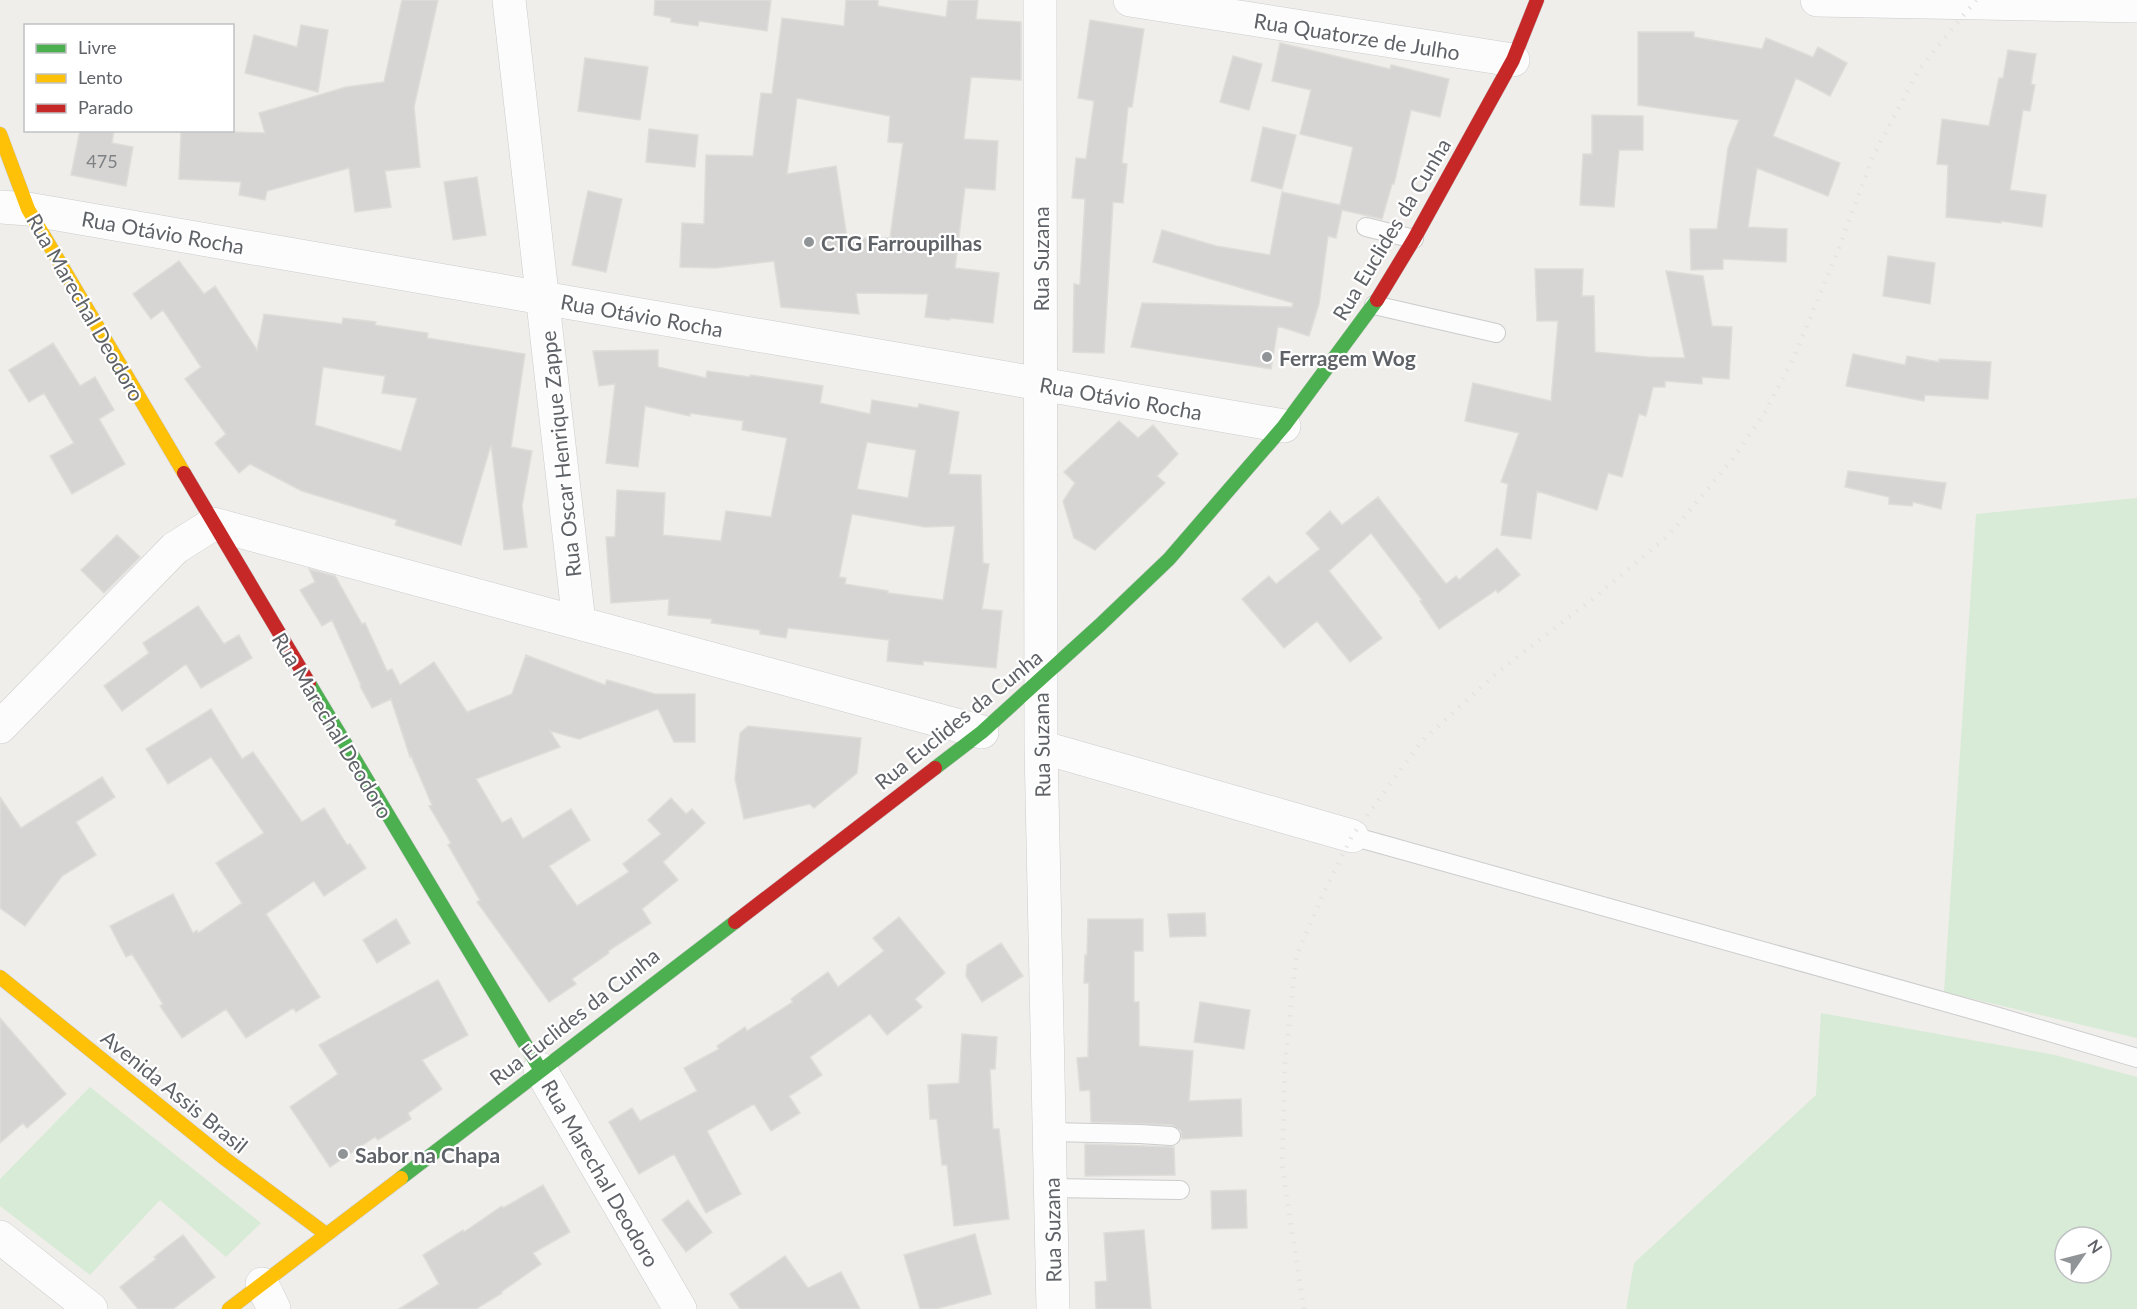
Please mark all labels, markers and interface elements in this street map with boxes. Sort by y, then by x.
street label: Rua Quatorze de Julho [1252,7,1462,65]
legend [24,24,234,132]
text: Livre [78,36,117,58]
text: Lento [78,66,123,88]
text: Parado [78,96,133,118]
street label: Rua Euclides da Cunha [1327,133,1455,325]
house number: 475 [86,150,118,172]
street label: Rua Otávio Rocha [80,205,246,259]
street label: Rua Suzana [1028,206,1053,312]
street label: Rua Marechal Deodoro [22,209,150,405]
place label: CTG Farroupilhas [821,230,982,255]
marker: CTG Farroupilhas [802,235,816,249]
street label: Rua Otávio Rocha [559,288,725,342]
street label: Rua Oscar Henrique Zappe [535,329,585,579]
place label: Ferragem Wog [1279,345,1416,370]
marker: Ferragem Wog [1260,350,1274,364]
street label: Rua Otávio Rocha [1038,371,1204,425]
street label: Rua Marechal Deodoro [268,628,398,822]
street label: Rua Euclides da Cunha [869,644,1047,794]
street label: Rua Suzana [1028,692,1054,798]
street label: Rua Euclides da Cunha [484,942,664,1090]
street label: Avenida Assis Brasil [97,1024,253,1158]
street label: Rua Marechal Deodoro [537,1075,665,1271]
place label: Sabor na Chapa [355,1142,500,1167]
marker: Sabor na Chapa [336,1147,350,1161]
street label: Rua Suzana [1039,1177,1065,1283]
north arrow [2053,1225,2113,1285]
text: N [2084,1236,2107,1257]

